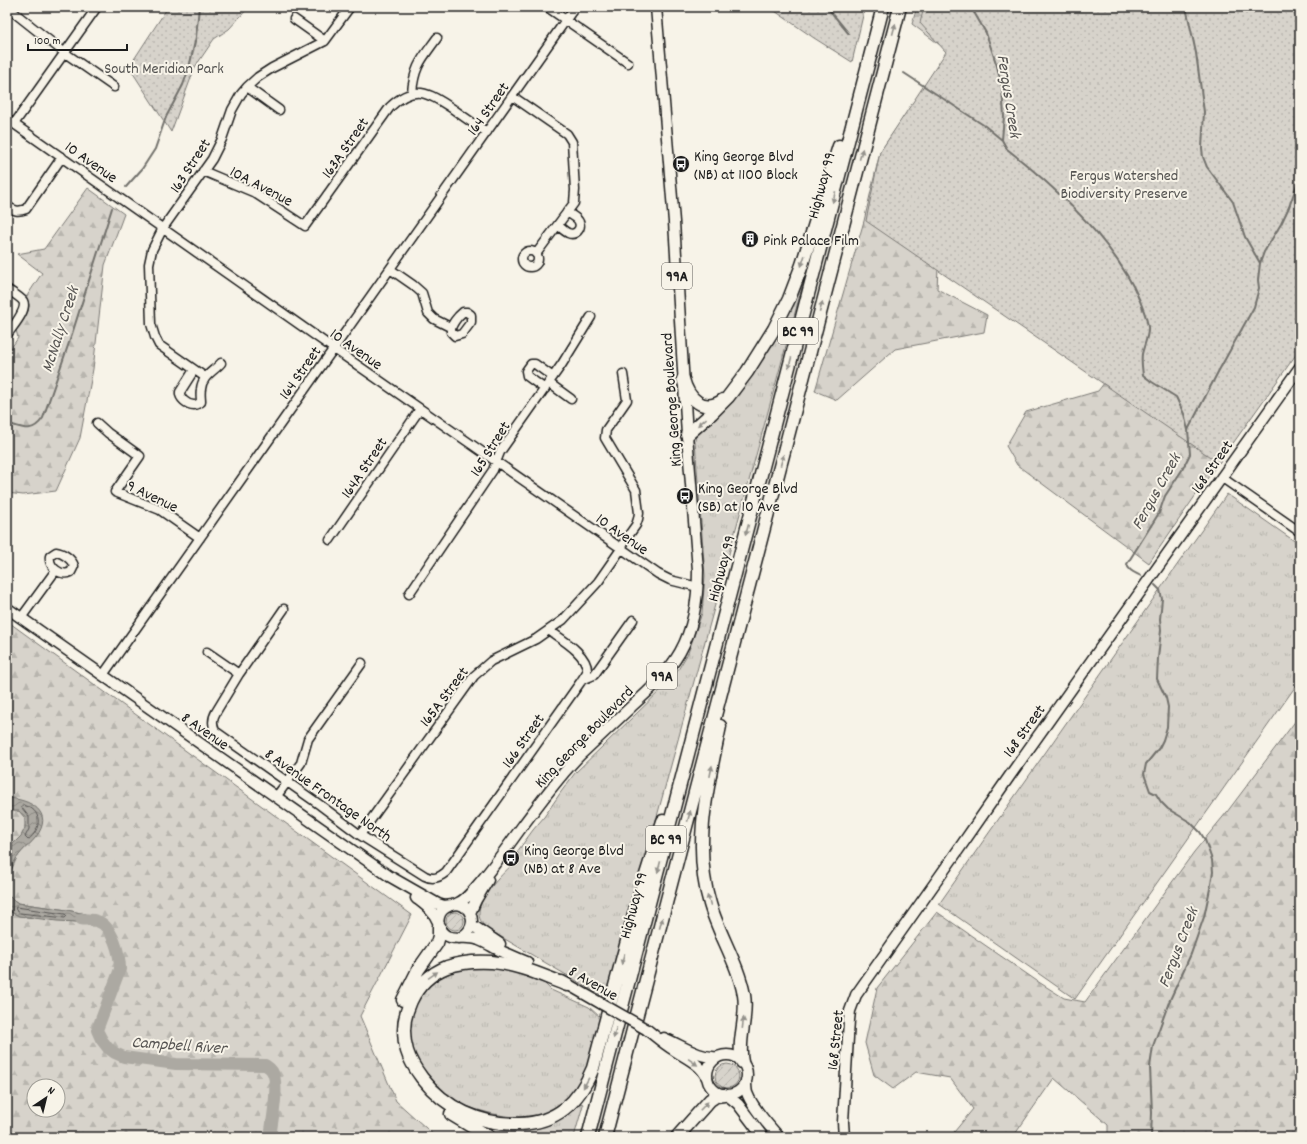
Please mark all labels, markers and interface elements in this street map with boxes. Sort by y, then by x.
one-way arrow [891,22,897,34]
scale bar [28,26,127,52]
text: 100 m [34,33,61,50]
water label: Fergus Creek [989,53,1026,142]
park label: South Meridian Park [104,58,224,81]
street label: 164 Street [462,78,516,141]
street label: 163A Street [317,113,376,184]
street label: 163 Street [165,134,217,198]
street label: 10 Avenue [60,137,122,190]
place label: King George Blvd (NB) at 1100 Block [694,146,798,187]
one-way arrow [858,148,864,160]
street label: Highway 99 [802,150,842,222]
bus stop icon: King George Blvd (NB) at 1100 Block [671,154,691,174]
street label: 10A Avenue [225,161,296,213]
park label: Fergus Watershed Biodiversity Preserve [1060,165,1188,206]
one-way arrow [830,190,836,203]
building icon: Pink Palace Film [740,229,760,249]
place label: Pink Palace Film [763,230,859,253]
one-way arrow [800,255,806,267]
road number: 99A [662,263,692,289]
water label: McNally Creek [37,282,88,376]
one-way arrow [819,301,825,313]
road number: BC 99 [778,318,818,344]
street label: 10 Avenue [325,324,387,377]
street label: King George Boulevard [656,332,689,468]
street label: 164 Street [274,342,328,405]
one-way arrow [787,357,793,369]
street label: 165 Street [465,417,517,481]
one-way arrow [697,417,707,426]
street label: 164A Street [336,433,394,504]
street label: 168 Street [1186,436,1240,499]
water label: Fergus Creek [1127,448,1189,535]
one-way arrow [779,454,785,466]
street label: 9 Avenue [122,475,182,520]
place label: King George Blvd (SB) at 10 Ave [698,478,798,519]
bus stop icon: King George Blvd (SB) at 10 Ave [675,486,695,506]
street label: 10 Avenue [591,509,653,562]
one-way arrow [744,524,750,536]
street label: Highway 99 [702,533,742,605]
street label: 165A Street [415,663,475,732]
road number: 99A [647,663,677,689]
street label: King George Boulevard [530,681,640,794]
street label: 168 Street [998,700,1052,763]
street label: 8 Avenue [176,707,233,757]
street label: 166 Street [497,709,551,773]
street label: 8 Avenue Frontage North [259,743,396,849]
one-way arrow [709,765,715,777]
one-way arrow [686,809,692,821]
road number: BC 99 [646,826,686,852]
place label: King George Blvd (NB) at 8 Ave [524,840,624,881]
bus stop icon: King George Blvd (NB) at 8 Ave [501,848,521,868]
one-way arrow [655,861,661,873]
street label: Highway 99 [614,870,654,942]
one-way arrow [706,893,712,905]
water label: Fergus Creek [1154,903,1207,992]
one-way arrow [658,917,664,929]
one-way arrow [620,953,626,965]
street label: 8 Avenue [564,961,622,1008]
one-way arrow [428,971,438,979]
street label: 168 Street [822,1009,851,1071]
one-way arrow [740,1017,746,1029]
one-way arrow [612,1027,618,1040]
water label: Campbell River [131,1032,229,1062]
one-way arrow [687,1058,698,1066]
one-way arrow [583,1077,589,1089]
north arrow [26,1078,66,1118]
text: N [44,1083,58,1100]
one-way arrow [700,1101,709,1111]

